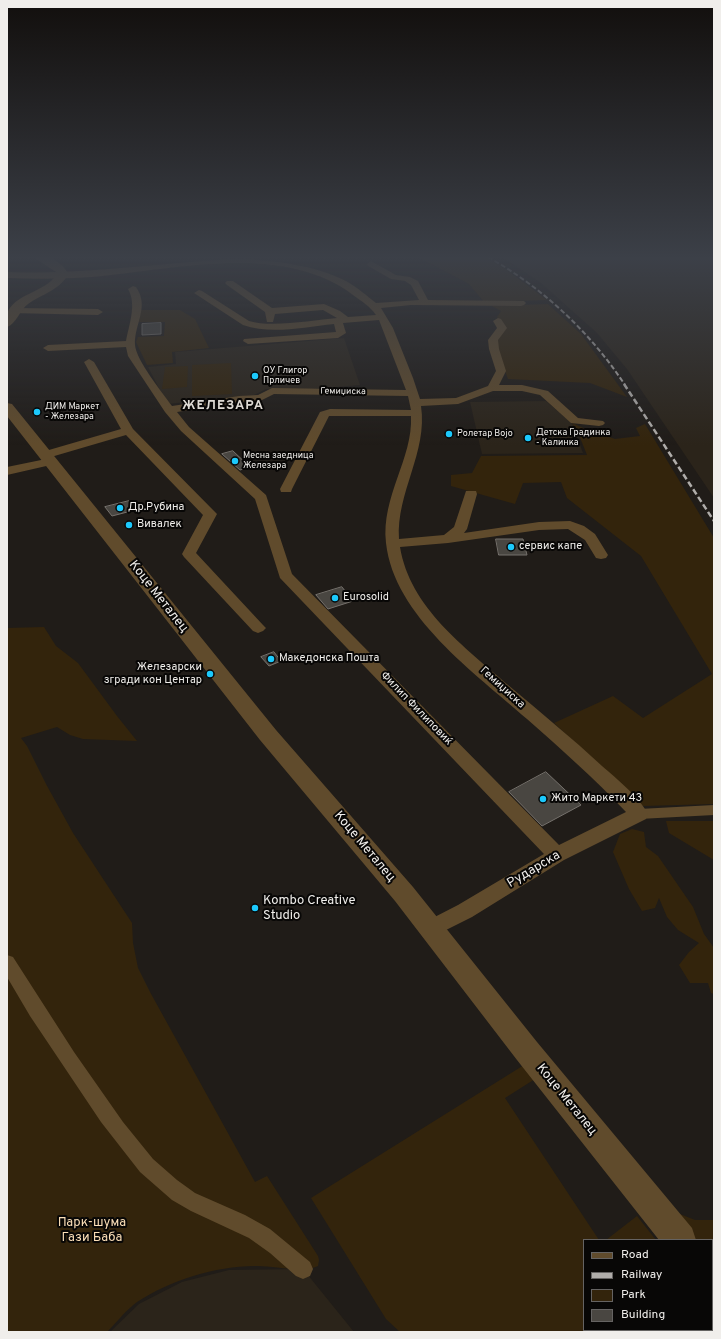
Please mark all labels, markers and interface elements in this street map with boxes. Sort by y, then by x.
place label: ОУ Глигор Прличев [263,366,307,387]
marker: ОУ Глигор Прличев [250,371,260,381]
street label: Гемиџиска [320,386,366,398]
district label: ЖЕЛЕЗАРА [182,398,264,414]
place label: ДИМ Маркет - Железара [45,402,99,423]
marker: ДИМ Маркет - Железара [32,407,42,417]
place label: Детска Градинка - Калинка [536,428,610,449]
marker: Ролетар Војо [444,429,454,439]
place label: Ролетар Војо [457,429,513,439]
marker: Детска Градинка - Калинка [523,433,533,443]
place label: Месна заедница Железара [243,451,314,472]
marker: Месна заедница Железара [230,456,240,466]
place label: Др.Рубина [128,501,184,515]
marker: Др.Рубина [115,503,125,513]
place label: Вивалек [137,518,182,532]
marker: Вивалек [124,520,134,530]
place label: сервис капе [519,540,582,554]
marker: сервис капе [506,542,516,552]
street label: Коце Металец [125,558,191,636]
place label: Eurosolid [343,591,389,605]
marker: Eurosolid [330,593,340,603]
place label: Македонска Пошта [279,652,379,666]
marker: Македонска Пошта [266,654,276,664]
place label: Железарски згради кон Центар [104,661,202,687]
street label: Гемиџиска [477,664,527,712]
marker: Железарски згради кон Центар [205,669,215,679]
street label: Филип Филиповиќ [377,669,455,749]
place label: Жито Маркети 43 [551,792,642,806]
marker: Жито Маркети 43 [538,794,548,804]
street label: Коце Металец [330,809,398,885]
street label: Рударска [505,848,563,892]
place label: Kombo Creative Studio [263,893,356,924]
marker: Kombo Creative Studio [250,903,260,913]
street label: Коце Металец [532,1061,600,1139]
park label: Парк-шума Гази Баба [58,1215,126,1246]
legend [583,1239,713,1331]
text: Road [621,1247,649,1263]
text: Railway [621,1267,662,1283]
text: Park [621,1287,646,1303]
text: Building [621,1307,665,1323]

